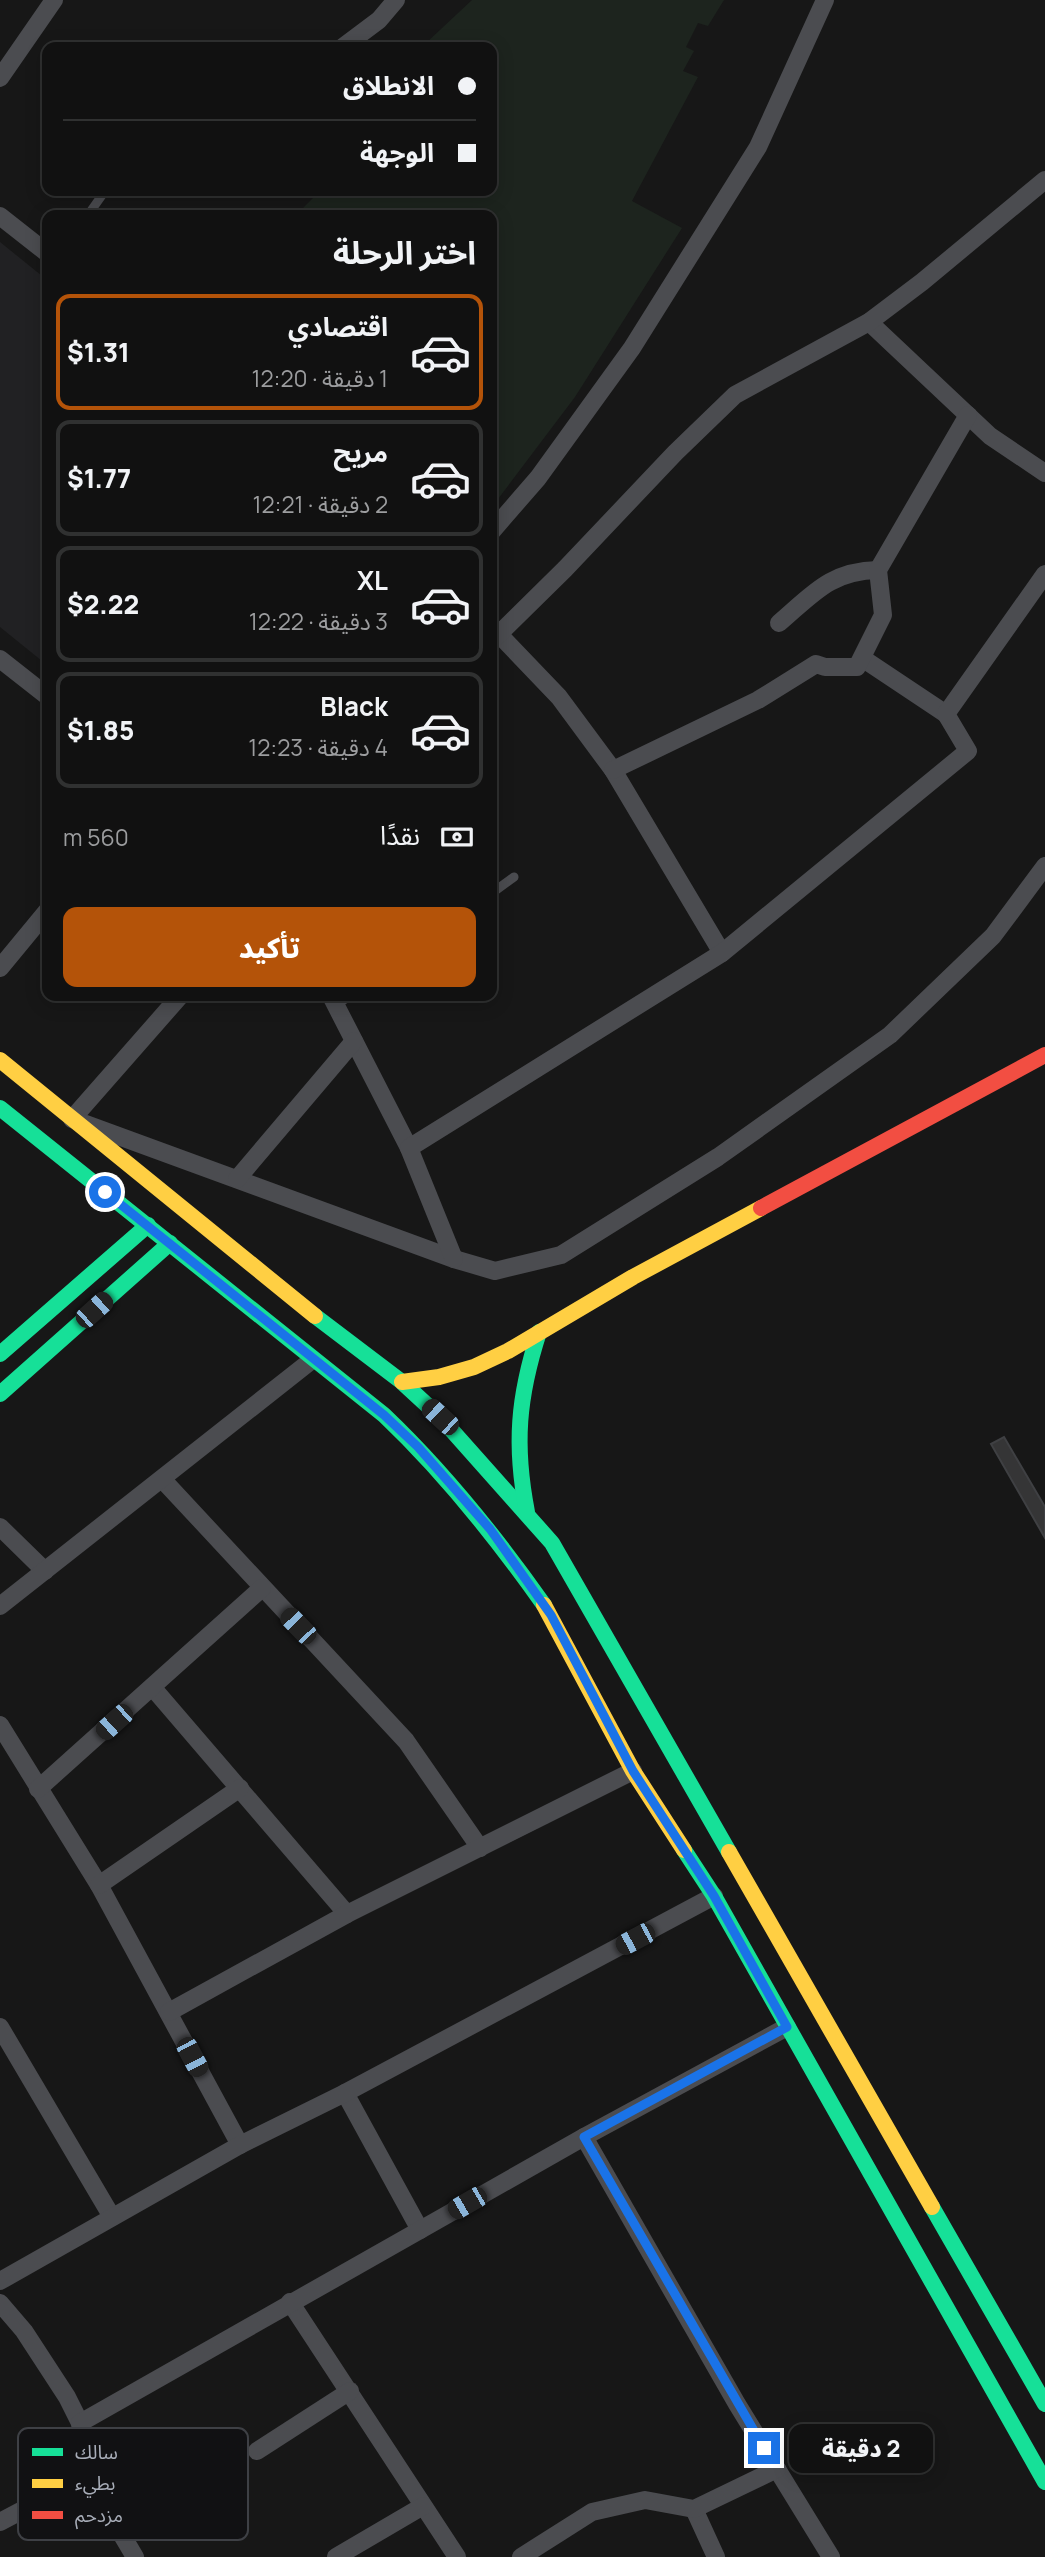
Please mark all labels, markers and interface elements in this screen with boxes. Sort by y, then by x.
text: الانطلاق [343,67,434,103]
text: الوجهة [360,134,434,170]
text: اختر الرحلة [333,230,476,274]
text: اقتصادي [288,308,388,344]
icon: car [409,321,472,384]
text: $1.31 [67,334,130,370]
text: 1 دقيقة · 12:20 [252,362,388,394]
text: مريح [333,434,388,470]
icon: car [409,447,472,510]
text: $1.77 [67,460,131,496]
text: 2 دقيقة · 12:21 [252,488,388,520]
text: XL [357,562,388,598]
icon: car [409,573,472,636]
text: $2.22 [67,586,139,622]
text: 3 دقيقة · 12:22 [249,605,388,637]
text: Black [320,688,388,724]
icon: car [409,699,472,762]
text: $1.85 [67,712,134,748]
text: 4 دقيقة · 12:23 [248,731,388,763]
text: نقدًا [380,817,420,853]
icon: cash [438,818,476,856]
text: 560 m [63,821,129,853]
button: تأكيد [63,907,476,987]
route start [89,1176,121,1208]
car [72,1288,117,1332]
car [418,1395,463,1439]
car [276,1604,321,1648]
car [92,1700,137,1744]
car [612,1920,659,1958]
car [173,2034,212,2080]
car [444,2183,491,2223]
callout: 2 دقيقة [788,2424,932,2472]
legend [18,2428,248,2540]
route end [748,2432,780,2464]
text: 2 دقيقة [822,2432,900,2464]
text: سالك [75,2439,118,2465]
text: بطيء [75,2470,115,2498]
text: مزدحم [75,2502,123,2530]

